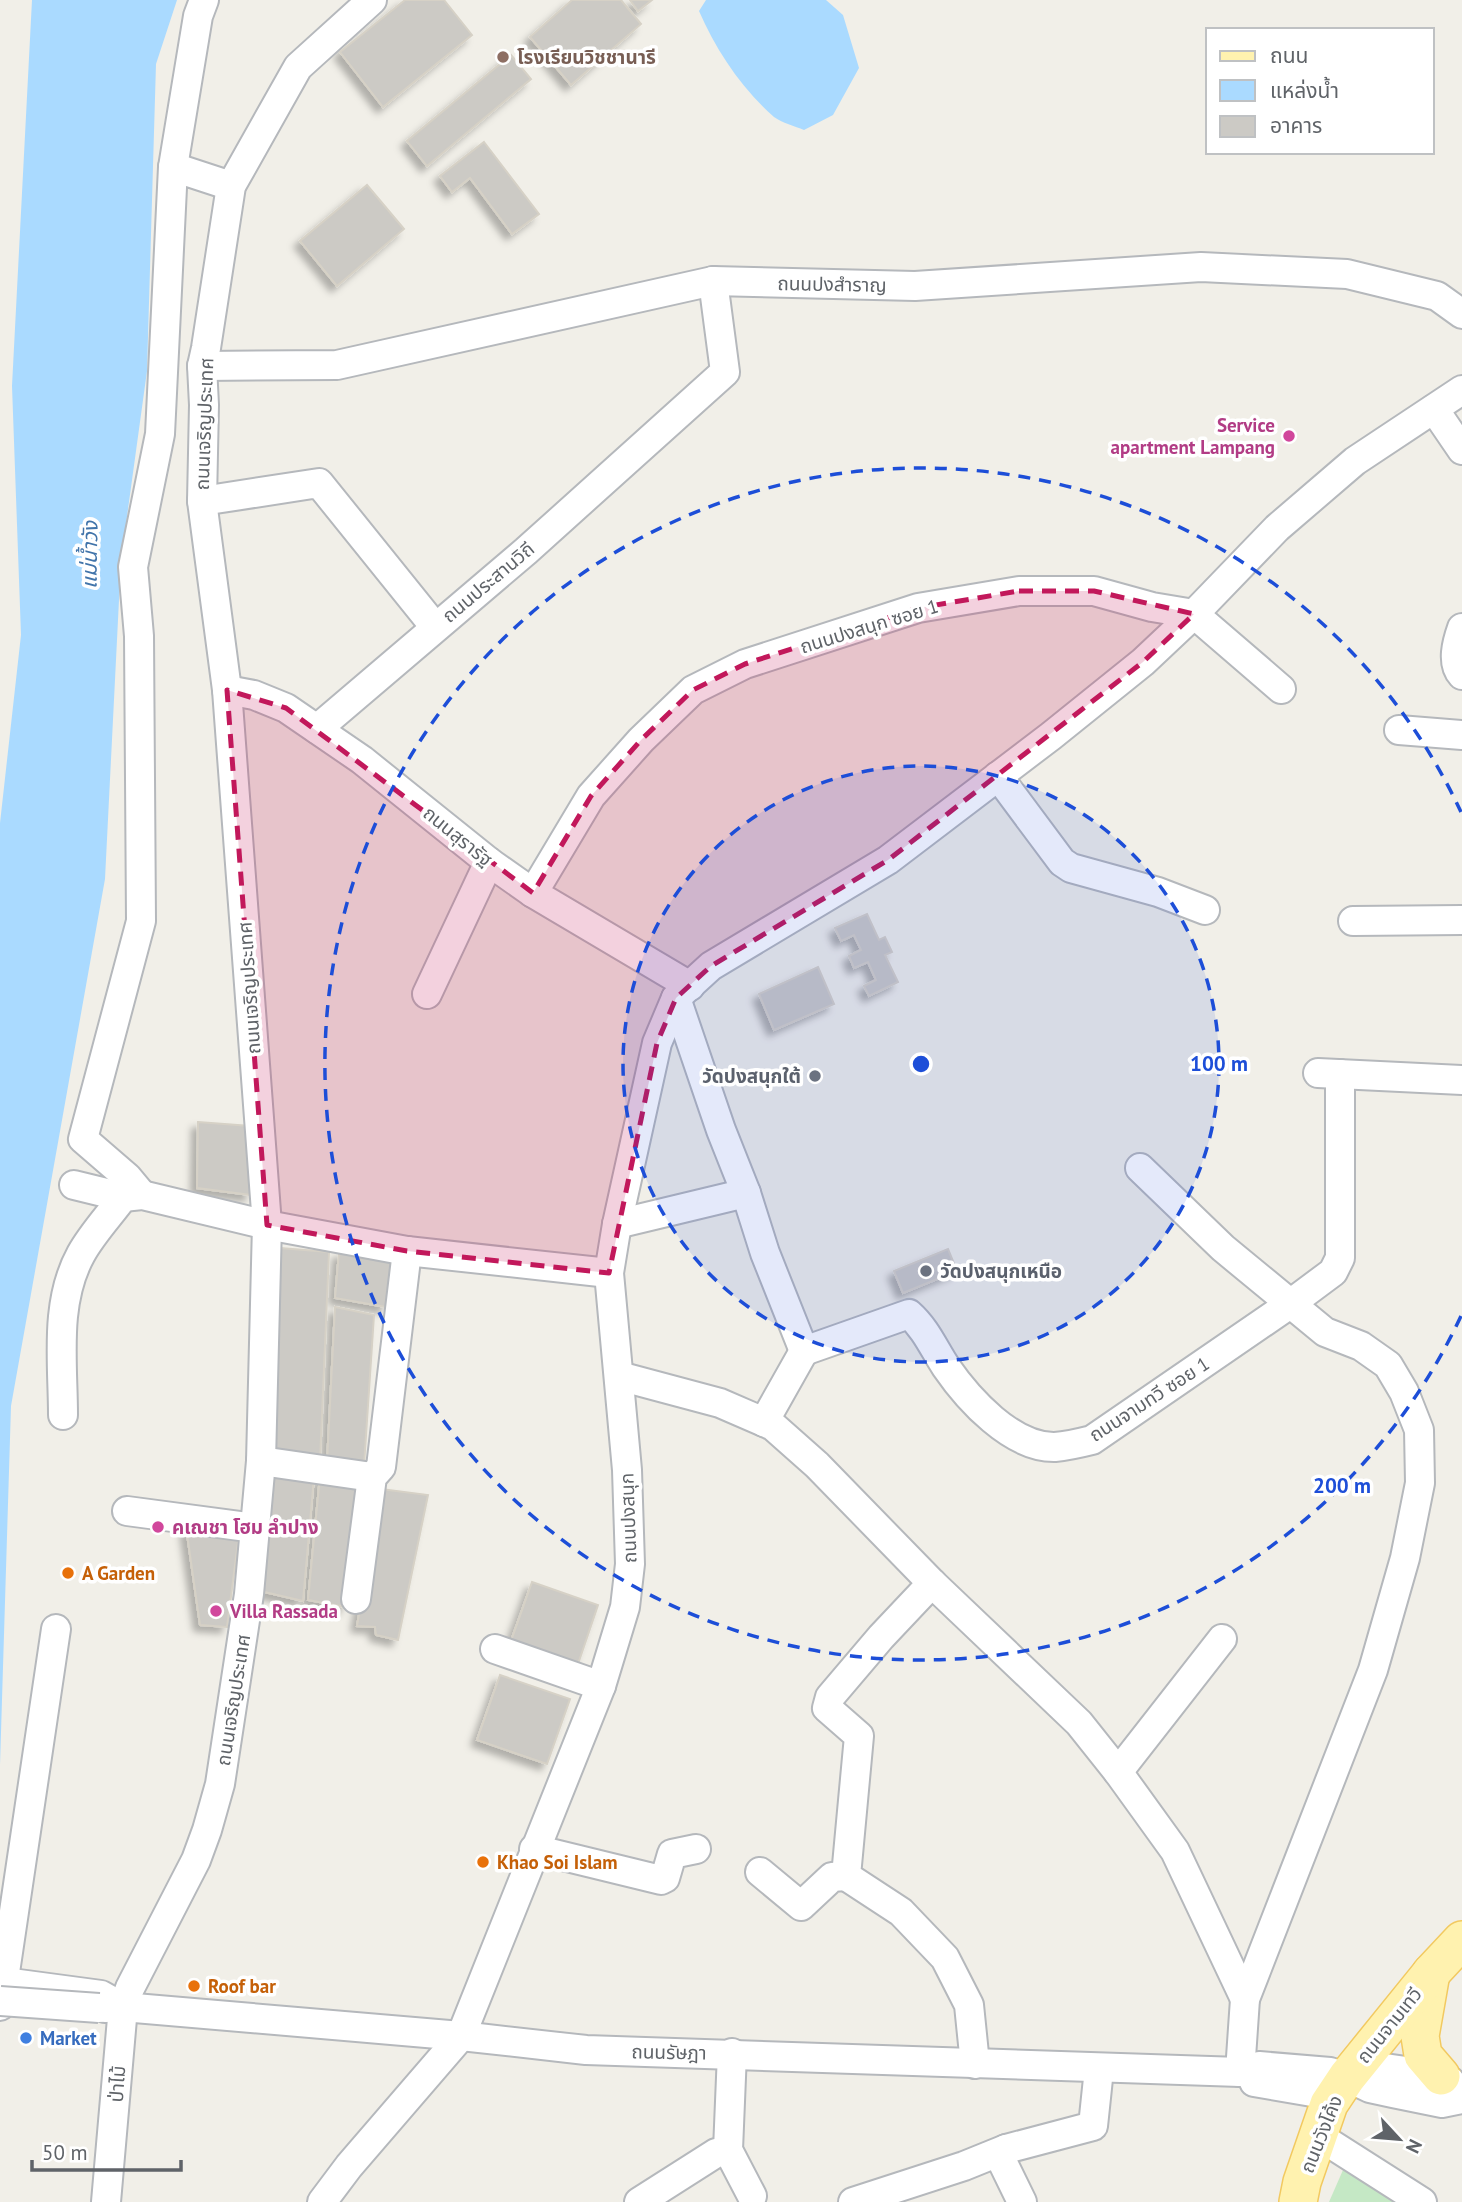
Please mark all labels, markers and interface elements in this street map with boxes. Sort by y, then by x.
legend [1206,28,1434,154]
text: ถนน [1270,42,1308,69]
place label: โรงเรียนวิชชานารี [517,45,656,69]
marker: โรงเรียนวิชชานารี [495,49,511,65]
text: แหล่งน้ำ [1270,76,1339,104]
text: อาคาร [1270,112,1322,139]
street label: ถนนปงสำราญ [777,271,887,297]
street label: ถนนเจริญประเทศ [190,357,218,491]
place label: Service apartment Lampang [1111,413,1275,459]
marker: Service apartment Lampang [1281,428,1297,444]
water label: แม่น้ำวัง [74,519,104,589]
street label: ถนนประสานวิถี [437,537,539,627]
street label: ถนนปงสนุก ซอย 1 [797,594,941,658]
street label: ถนนสุรารัฐ [418,801,498,871]
street label: ถนนเจริญประเทศ [232,921,266,1055]
text: 100 m [1190,1050,1248,1077]
centre of rings [909,1052,933,1076]
place label: วัดปงสนุกใต้ [702,1064,801,1088]
marker: วัดปงสนุกใต้ [807,1068,823,1084]
place label: วัดปงสนุกเหนือ [940,1259,1062,1283]
marker: วัดปงสนุกเหนือ [918,1263,934,1279]
street label: ถนนจามทวี ซอย 1 [1084,1351,1214,1447]
street label: ถนนปงสนุก [614,1472,642,1564]
text: 200 m [1313,1472,1371,1499]
place label: คเณชา โฮม ลำปาง [172,1515,319,1539]
marker: คเณชา โฮม ลำปาง [150,1519,166,1535]
place label: A Garden [82,1561,155,1585]
marker: A Garden [60,1565,76,1581]
place label: Villa Rassada [229,1599,338,1623]
marker: Villa Rassada [208,1603,224,1619]
street label: ถนนเจริญประเทศ [211,1633,255,1767]
place label: Khao Soi Islam [497,1850,618,1874]
marker: Khao Soi Islam [475,1854,491,1870]
place label: Roof bar [208,1974,276,1998]
marker: Roof bar [186,1978,202,1994]
street label: ถนนจามเทวี [1351,1982,1427,2068]
place label: Market [40,2026,97,2050]
marker: Market [18,2030,34,2046]
street label: ถนนรัษฎา [631,2039,707,2065]
street label: ป่าไม้ [104,2065,130,2103]
street label: ถนนวังโค้ง [1295,2092,1347,2176]
north arrow [1364,2104,1434,2174]
scale bar [32,2128,180,2172]
text: N [1401,2136,1428,2157]
text: 50 m [42,2139,88,2166]

